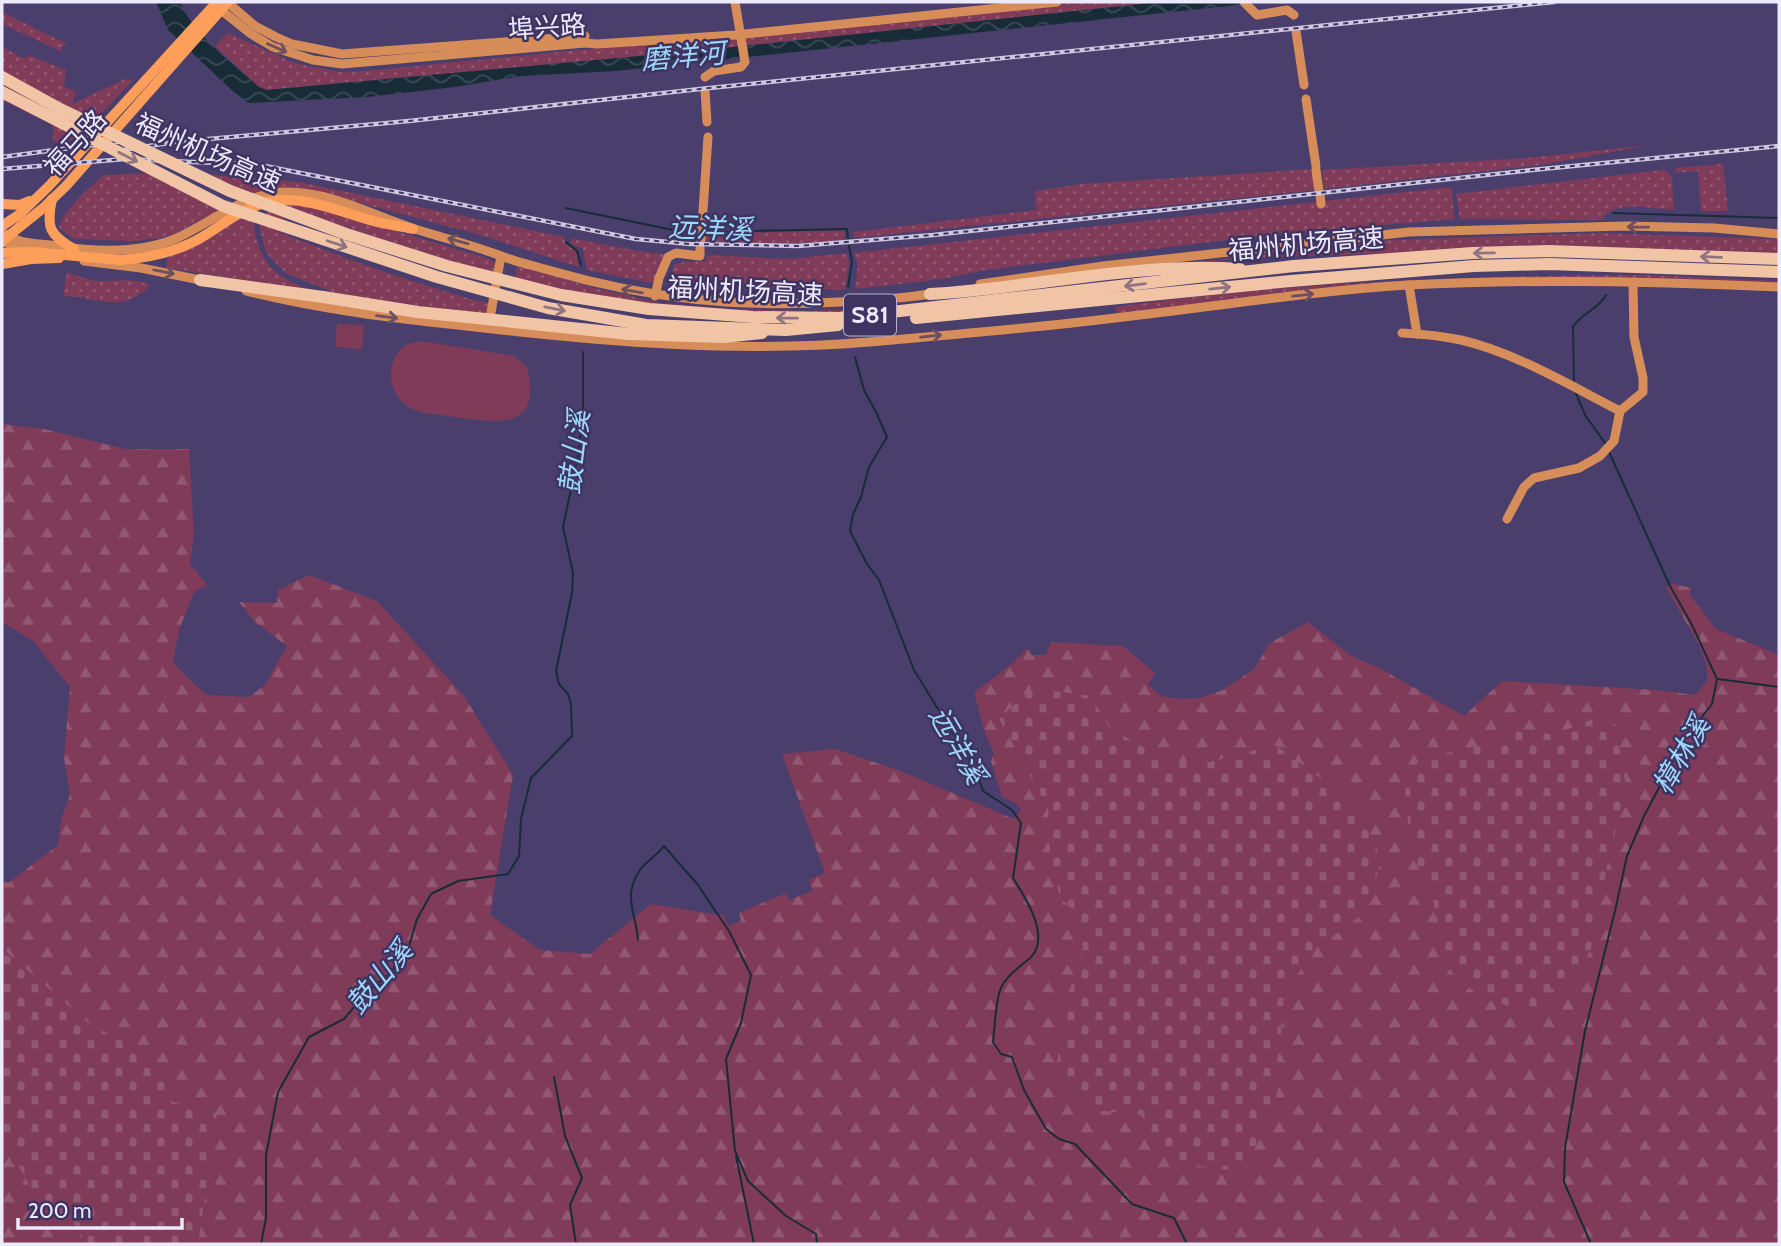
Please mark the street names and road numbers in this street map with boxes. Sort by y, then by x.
street label: 埠兴路 [507,8,587,46]
street label: 福马路 [37,103,113,183]
street label: 福州机场高速 [130,107,286,199]
street label: 福州机场高速 [1227,221,1385,267]
street label: 福州机场高速 [666,271,824,311]
road number: S81 [844,294,896,336]

